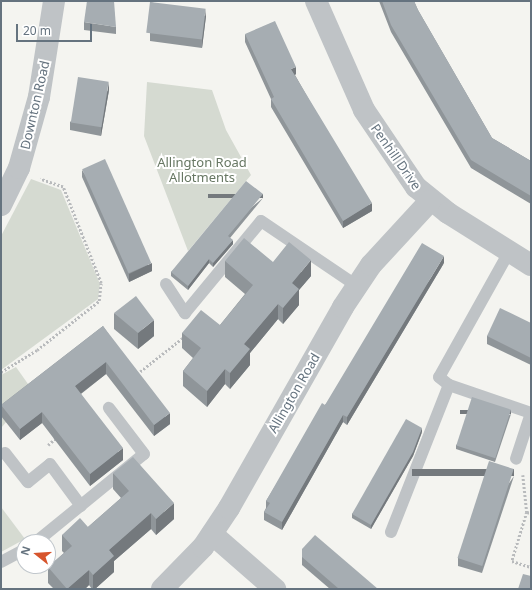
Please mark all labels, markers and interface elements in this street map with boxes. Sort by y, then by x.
scale bar [18,16,94,42]
text: 20 m [23,22,51,39]
street label: Downton Road [17,59,53,151]
street label: Penhill Drive [368,121,424,193]
park label: Allington Road Allotments [157,155,247,186]
street label: Allington Road [265,350,323,436]
north arrow [16,534,56,574]
text: N [17,544,33,557]

